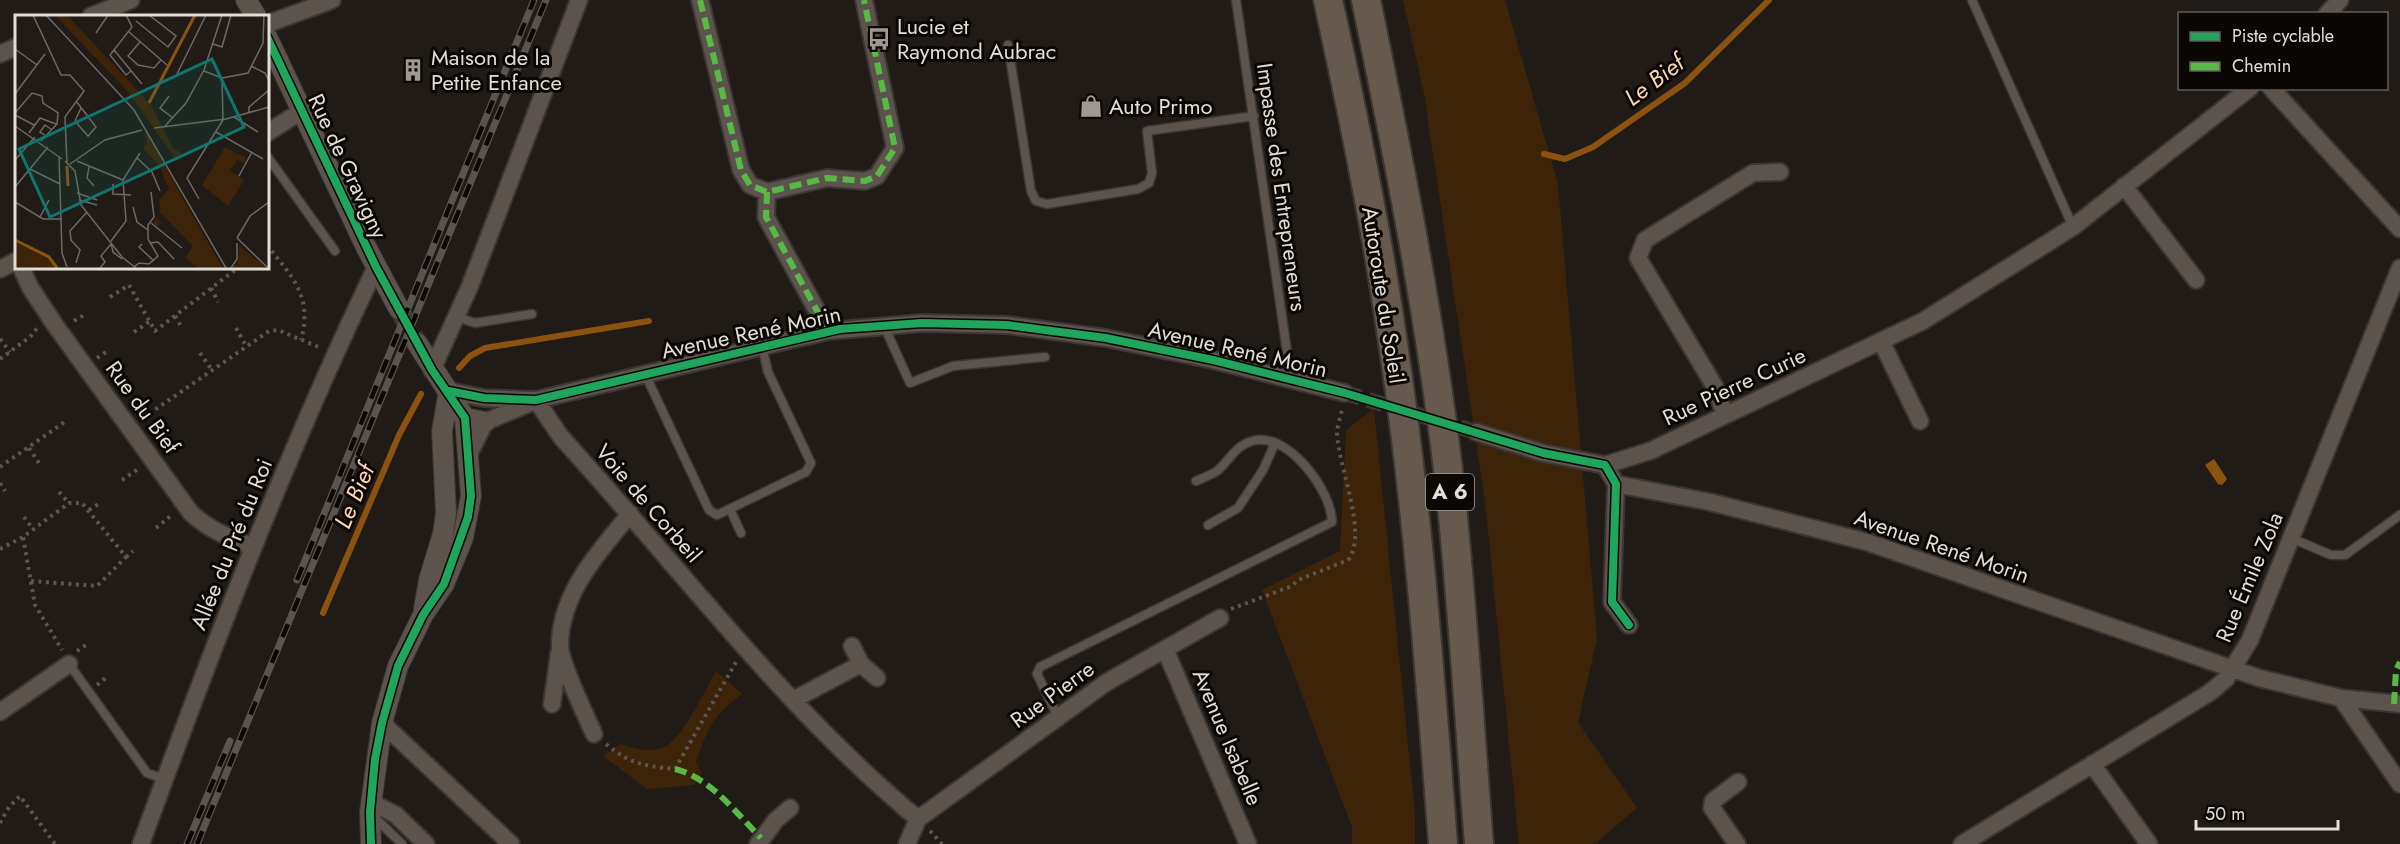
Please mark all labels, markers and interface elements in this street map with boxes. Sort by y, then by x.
place label: Lucie et Raymond Aubrac [897,10,1056,67]
legend [2178,12,2388,90]
inset map [15,15,268,268]
text: Piste cyclable [2232,23,2334,49]
bus stop icon: Lucie et Raymond Aubrac [866,26,892,52]
place label: Maison de la Petite Enfance [431,41,562,98]
water label: Le Bief [1617,44,1694,114]
text: Chemin [2232,53,2291,79]
building icon: Maison de la Petite Enfance [400,57,426,83]
street label: Impasse des Entrepreneurs [1249,61,1315,313]
street label: Rue de Gravigny [300,88,396,244]
place label: Auto Primo [1109,90,1213,122]
shop icon: Auto Primo [1078,93,1104,119]
street label: Autoroute du Soleil [1354,204,1414,386]
street label: Avenue René Morin [658,297,844,367]
street label: Avenue René Morin [1145,313,1331,385]
street label: Rue Pierre Curie [1657,339,1811,433]
street label: Rue du Bief [98,354,188,461]
street label: Voie de Corbeil [588,437,710,569]
street label: Allée du Pré du Roi [182,454,280,634]
water label: Le Bief [325,455,385,534]
road number: A 6 [1426,474,1474,510]
street label: Avenue René Morin [1850,501,2034,591]
street label: Rue Émile Zola [2207,507,2291,647]
street label: Rue Pierre [1003,653,1101,735]
street label: Avenue Isabelle [1185,664,1271,810]
scale bar [2196,793,2338,831]
text: 50 m [2205,801,2245,827]

